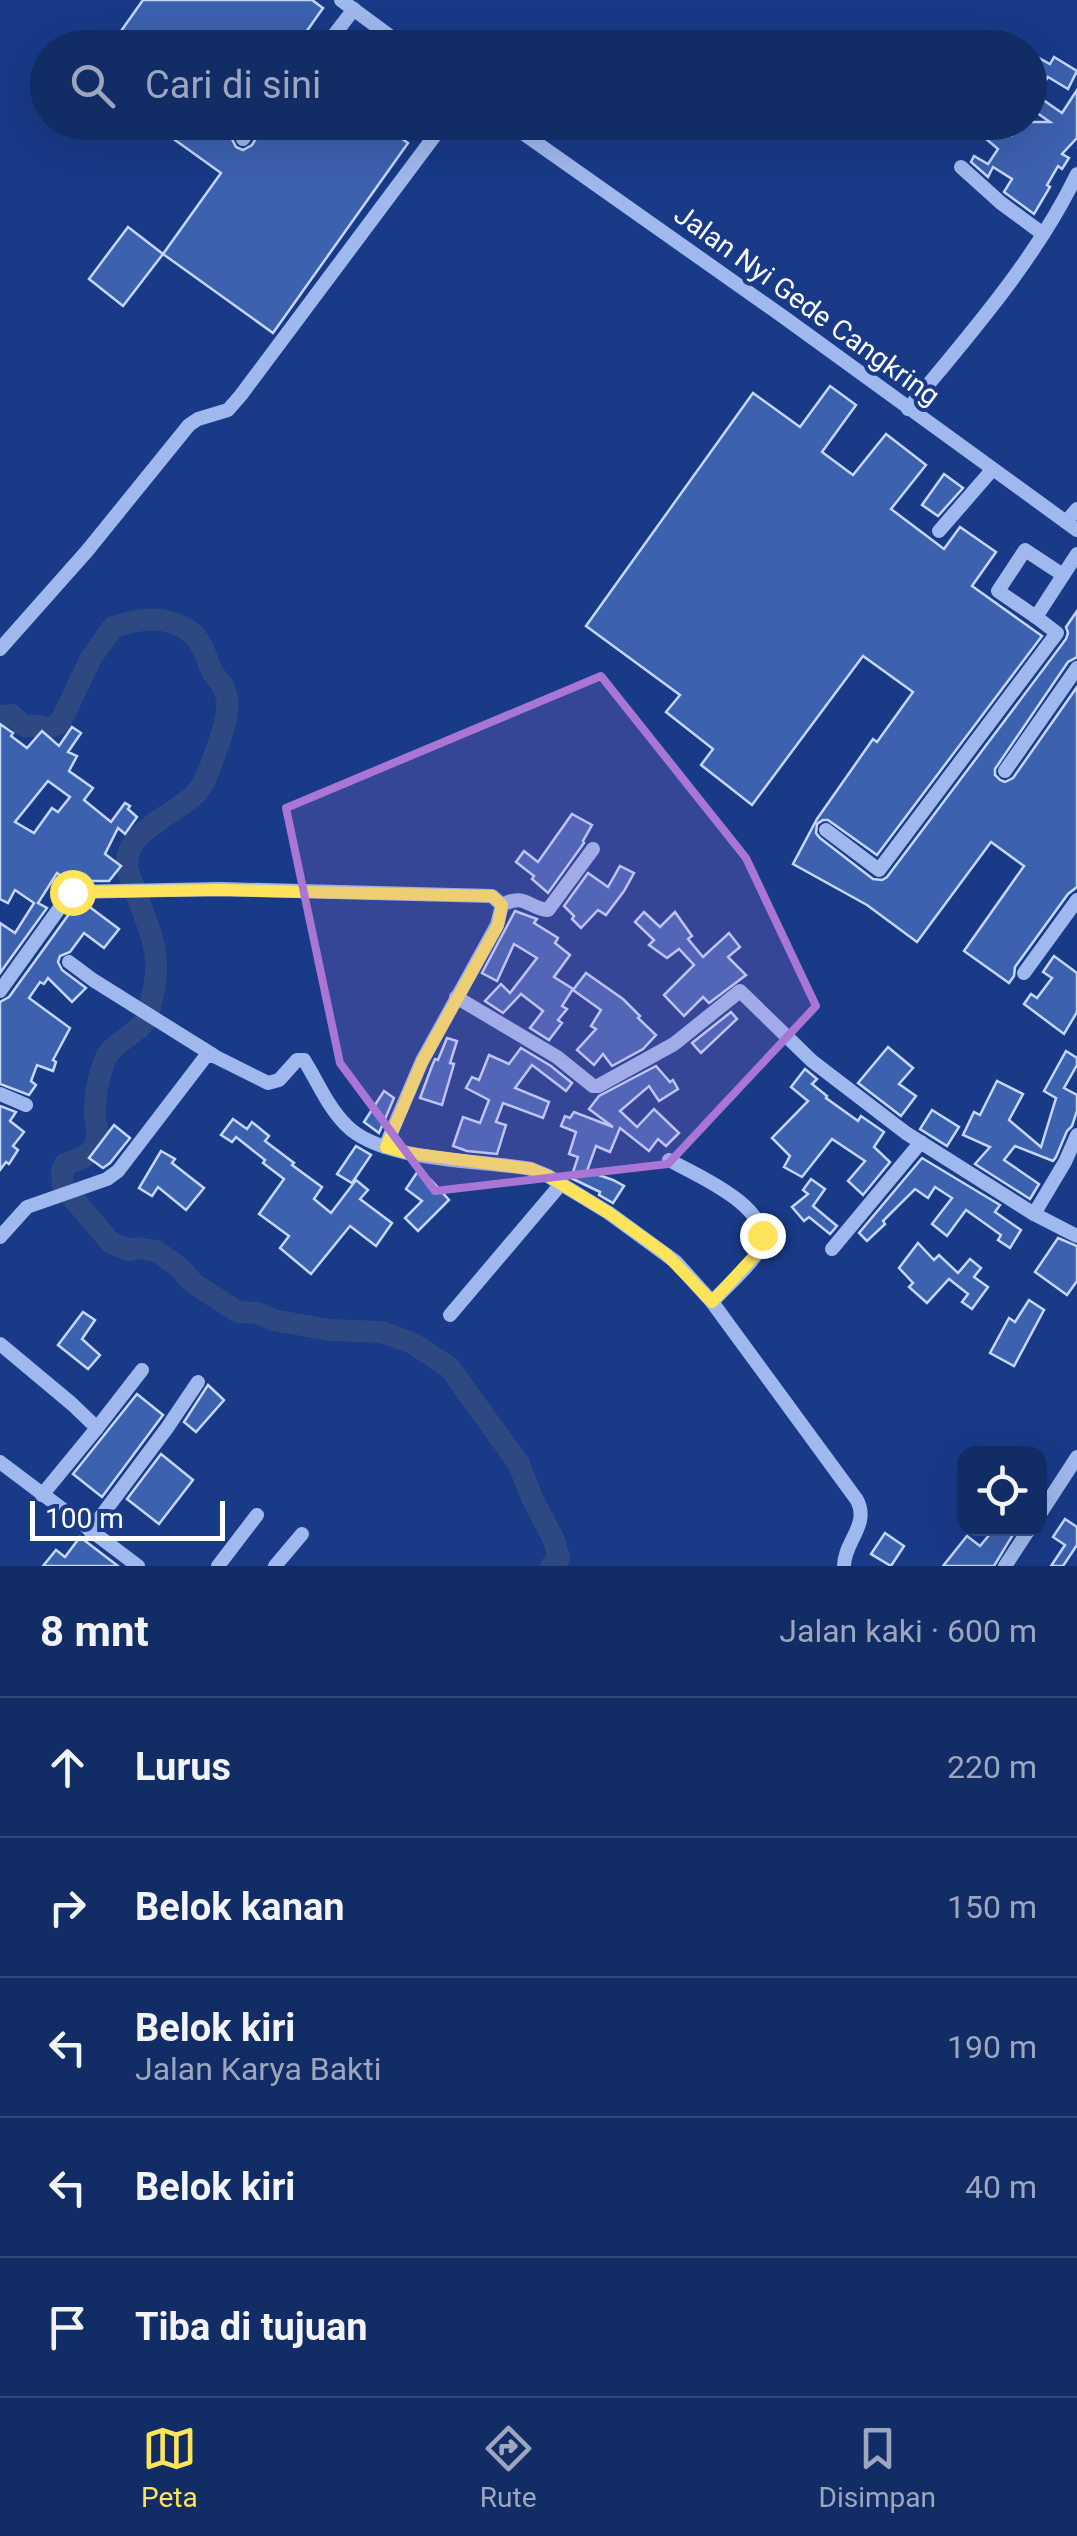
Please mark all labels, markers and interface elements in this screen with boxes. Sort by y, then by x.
search box [30,30,1047,140]
icon: search [65,58,120,113]
text: Cari di sini [145,63,321,107]
street label: Jalan Nyi Gede Cangkring [668,198,946,412]
route start [50,870,96,916]
route end [740,1213,786,1259]
map controls [957,1446,1047,1536]
button: locate [957,1446,1047,1536]
scale bar [30,1496,225,1540]
text: 100 m [45,1502,124,1535]
text: 8 mnt [40,1607,149,1656]
text: Jalan kaki · 600 m [779,1612,1037,1650]
icon: ahead [40,1740,95,1795]
text: Lurus [135,1745,231,1789]
text: 220 m [947,1748,1037,1786]
icon: right [40,1880,95,1935]
text: Belok kanan [135,1885,345,1929]
text: 150 m [947,1888,1037,1926]
text: Belok kiri [135,2006,295,2050]
icon: left [40,2020,95,2075]
text: 190 m [947,2028,1037,2066]
text: Jalan Karya Bakti [135,2050,382,2088]
icon: left [40,2160,95,2215]
text: Belok kiri [135,2165,295,2209]
text: 40 m [965,2168,1037,2206]
icon: arrive [40,2300,95,2355]
text: Tiba di tujuan [135,2305,368,2349]
tab: Peta [141,2421,198,2514]
tab: Rute [480,2421,537,2514]
tab: Disimpan [819,2421,936,2514]

